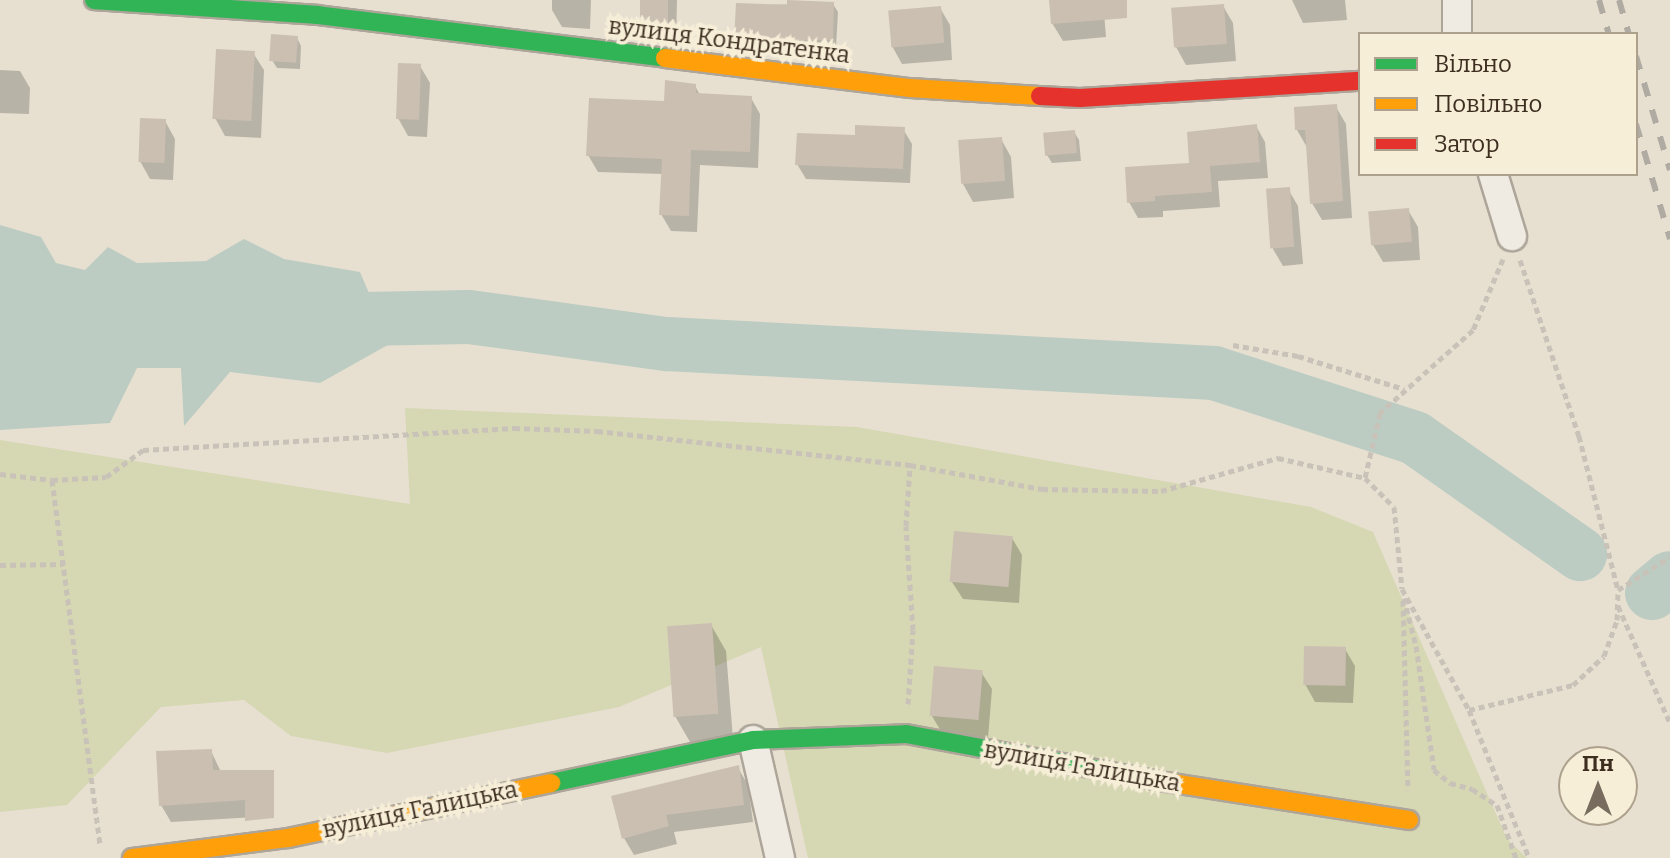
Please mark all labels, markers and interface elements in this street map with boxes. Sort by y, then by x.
street label: вулиця Кондратенка [607,12,851,70]
legend [1358,32,1638,176]
text: Вільно [1434,50,1512,78]
text: Повільно [1434,90,1542,118]
text: Затор [1434,130,1499,158]
street label: вулиця Галицька [982,736,1182,798]
north arrow [1558,746,1638,826]
text: Пн [1582,750,1614,777]
street label: вулиця Галицька [320,775,520,845]

